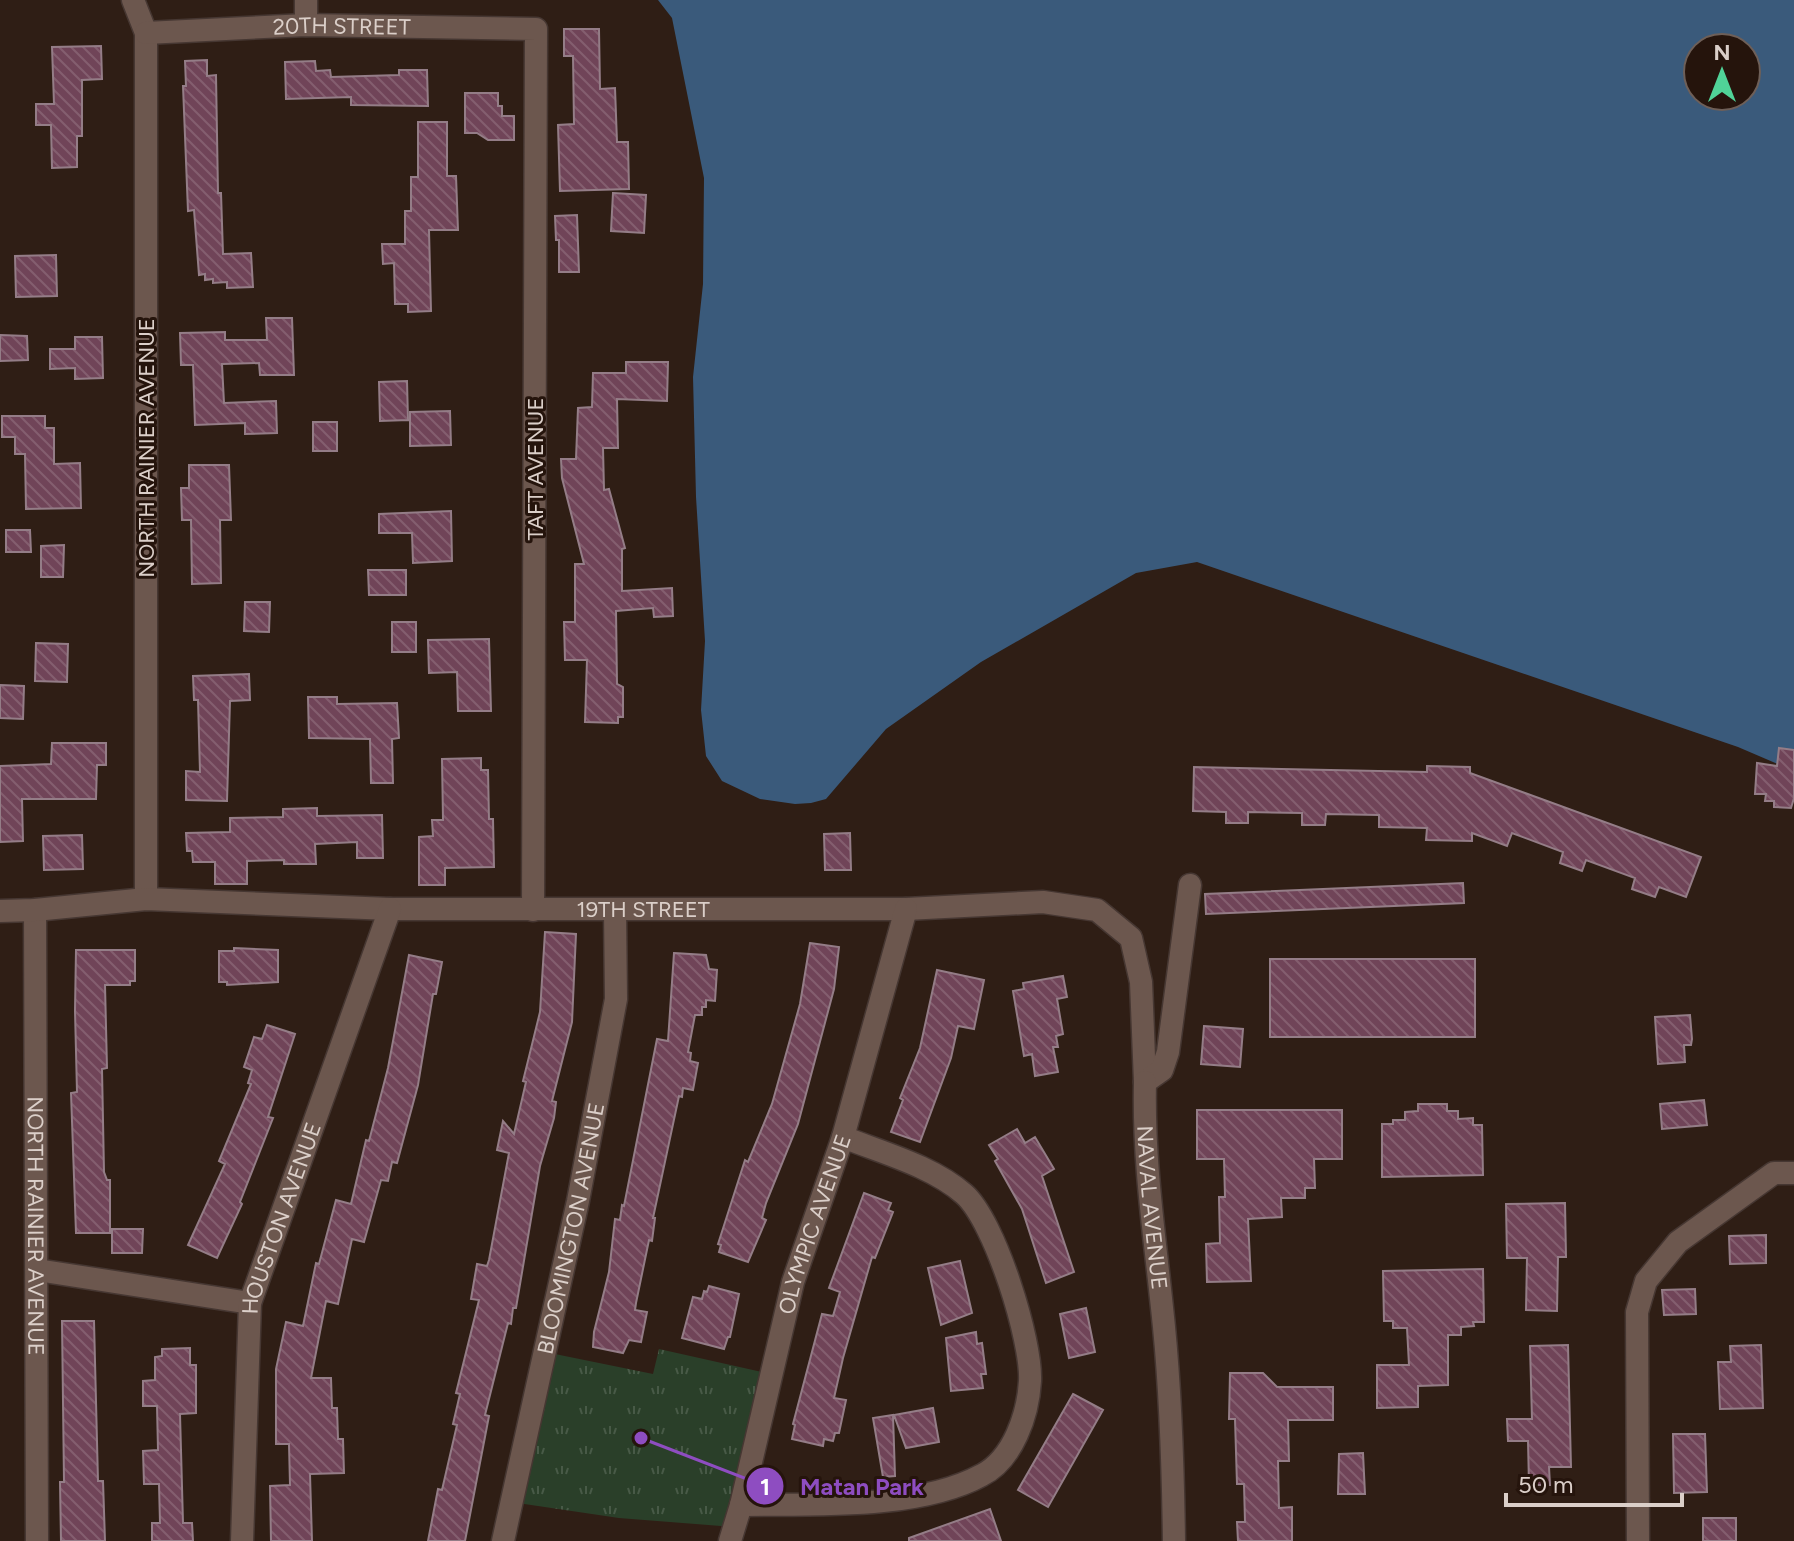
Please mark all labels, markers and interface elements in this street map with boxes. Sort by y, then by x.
street label: 20TH STREET [272,12,411,41]
north arrow [1682,32,1762,112]
text: N [1713,39,1731,66]
street label: NORTH RAINIER AVENUE [133,318,160,578]
street label: TAFT AVENUE [522,398,549,540]
street label: 19TH STREET [577,896,710,923]
street label: NORTH RAINIER AVENUE [22,1096,49,1356]
street label: BLOOMINGTON AVENUE [532,1100,610,1357]
street label: HOUSTON AVENUE [237,1119,327,1315]
street label: NAVAL AVENUE [1131,1125,1173,1291]
street label: OLYMPIC AVENUE [773,1131,857,1317]
scale bar [1506,1457,1682,1507]
callout: Matan Park [745,1462,940,1510]
text: 50 m [1518,1470,1574,1499]
text: 1 [760,1472,770,1501]
text: Matan Park [800,1472,924,1501]

